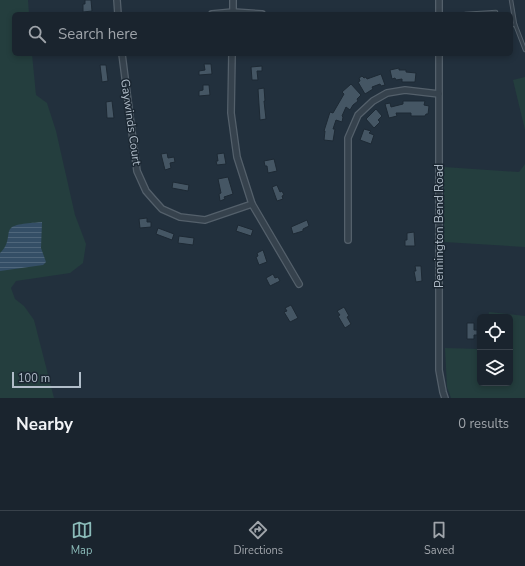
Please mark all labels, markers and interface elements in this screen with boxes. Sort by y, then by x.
search box [12,12,513,56]
icon: search [26,23,48,45]
text: Search here [58,24,138,44]
street label: Gaywinds Court [117,78,145,167]
street label: Pennington Bend Road [431,164,447,288]
map controls [477,314,513,386]
button: locate [477,314,513,350]
button: layers [477,350,513,386]
scale bar [12,370,81,389]
text: 100 m [18,371,50,386]
text: Nearby [16,413,73,436]
text: 0 results [458,415,509,433]
tab: Map [71,519,93,558]
tab: Directions [234,519,283,558]
tab: Saved [424,519,454,558]

